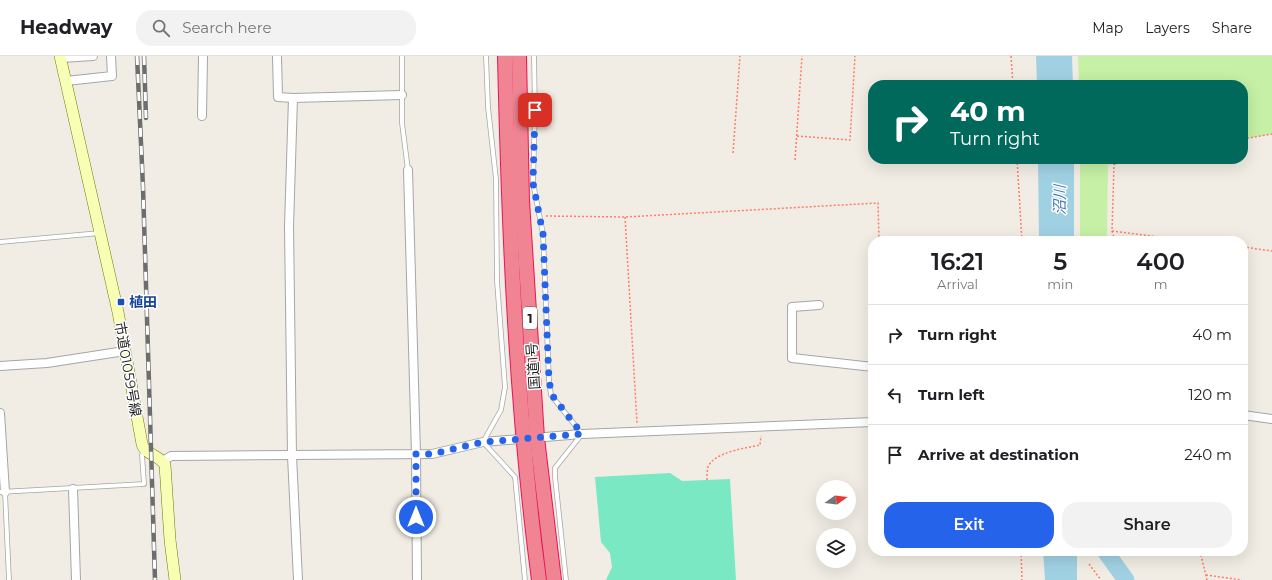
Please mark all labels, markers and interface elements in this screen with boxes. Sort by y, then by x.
search box [136,10,416,46]
text: Headway [20,16,112,39]
icon: search [150,17,172,39]
text: Search here [182,18,272,37]
text: Map [1092,19,1123,37]
text: Layers [1145,19,1190,37]
text: Share [1212,19,1252,37]
pin [518,93,552,127]
text: 40 m [950,94,1026,128]
icon: right [884,96,936,148]
icon: arrive [524,99,546,121]
text: Turn right [950,128,1040,150]
water label: 沼川 [1050,183,1069,215]
text: 16:21 [931,247,984,276]
text: 5 [1053,247,1067,276]
text: 400 [1136,247,1185,276]
text: Arrival [937,276,978,292]
text: min [1047,276,1073,292]
text: m [1154,276,1168,292]
place label: 植田 [129,293,157,311]
marker: 植田 [116,297,126,307]
road number: 1 [523,307,537,329]
street label: 市道01059号線 [111,320,145,418]
icon: right [884,324,906,346]
text: Turn right [918,325,997,344]
text: 40 m [1192,325,1232,344]
street label: 国道1号 [522,342,544,390]
icon: left [884,384,906,406]
text: Turn left [918,385,985,404]
text: 120 m [1188,385,1232,404]
icon: arrive [884,444,906,466]
text: Arrive at destination [918,445,1079,464]
text: 240 m [1184,445,1232,464]
north arrow [816,480,856,520]
map controls [816,480,856,568]
position arrow [395,496,437,538]
button: Exit [884,502,1054,548]
button: Share [1062,502,1232,548]
button: layers [816,528,856,568]

